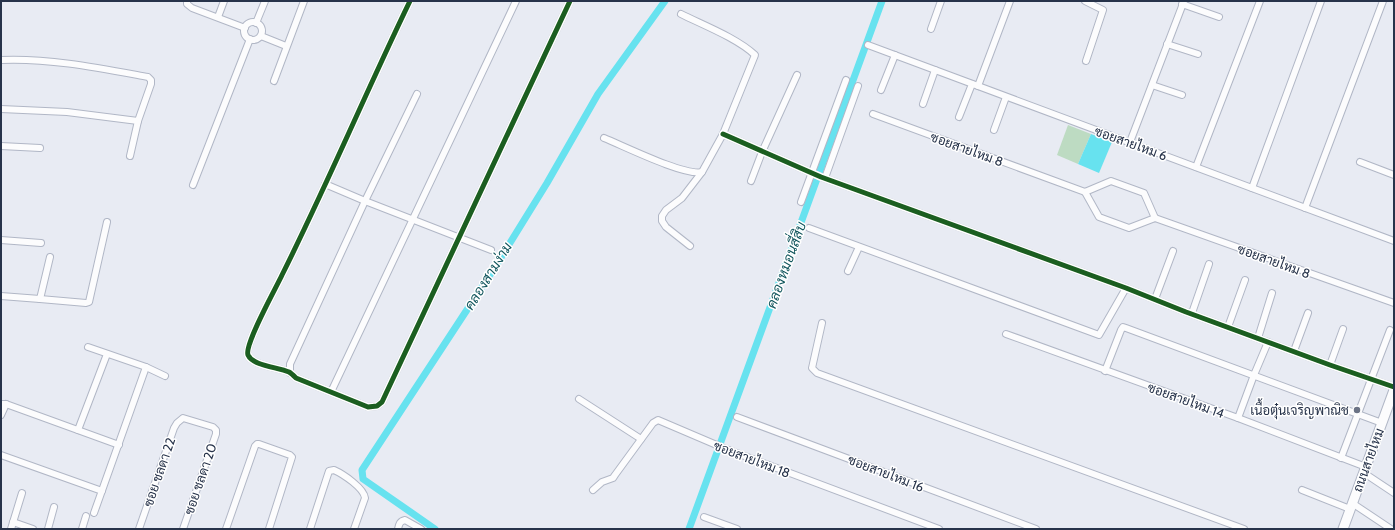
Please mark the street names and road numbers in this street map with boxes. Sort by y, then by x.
street label: ซอยสายไหม 6 [1093,122,1169,164]
street label: ซอยสายไหม 8 [928,128,1006,170]
street label: ซอยสายไหม 8 [1235,240,1313,282]
street label: ซอยสายไหม 14 [1146,379,1227,421]
street label: ถนนสายไหม [1349,426,1387,494]
street label: ซอย ชลดา 22 [140,435,178,509]
street label: ซอยสายไหม 18 [711,437,793,481]
street label: ซอย ชลดา 20 [180,441,220,517]
street label: ซอยสายไหม 16 [846,451,926,495]

